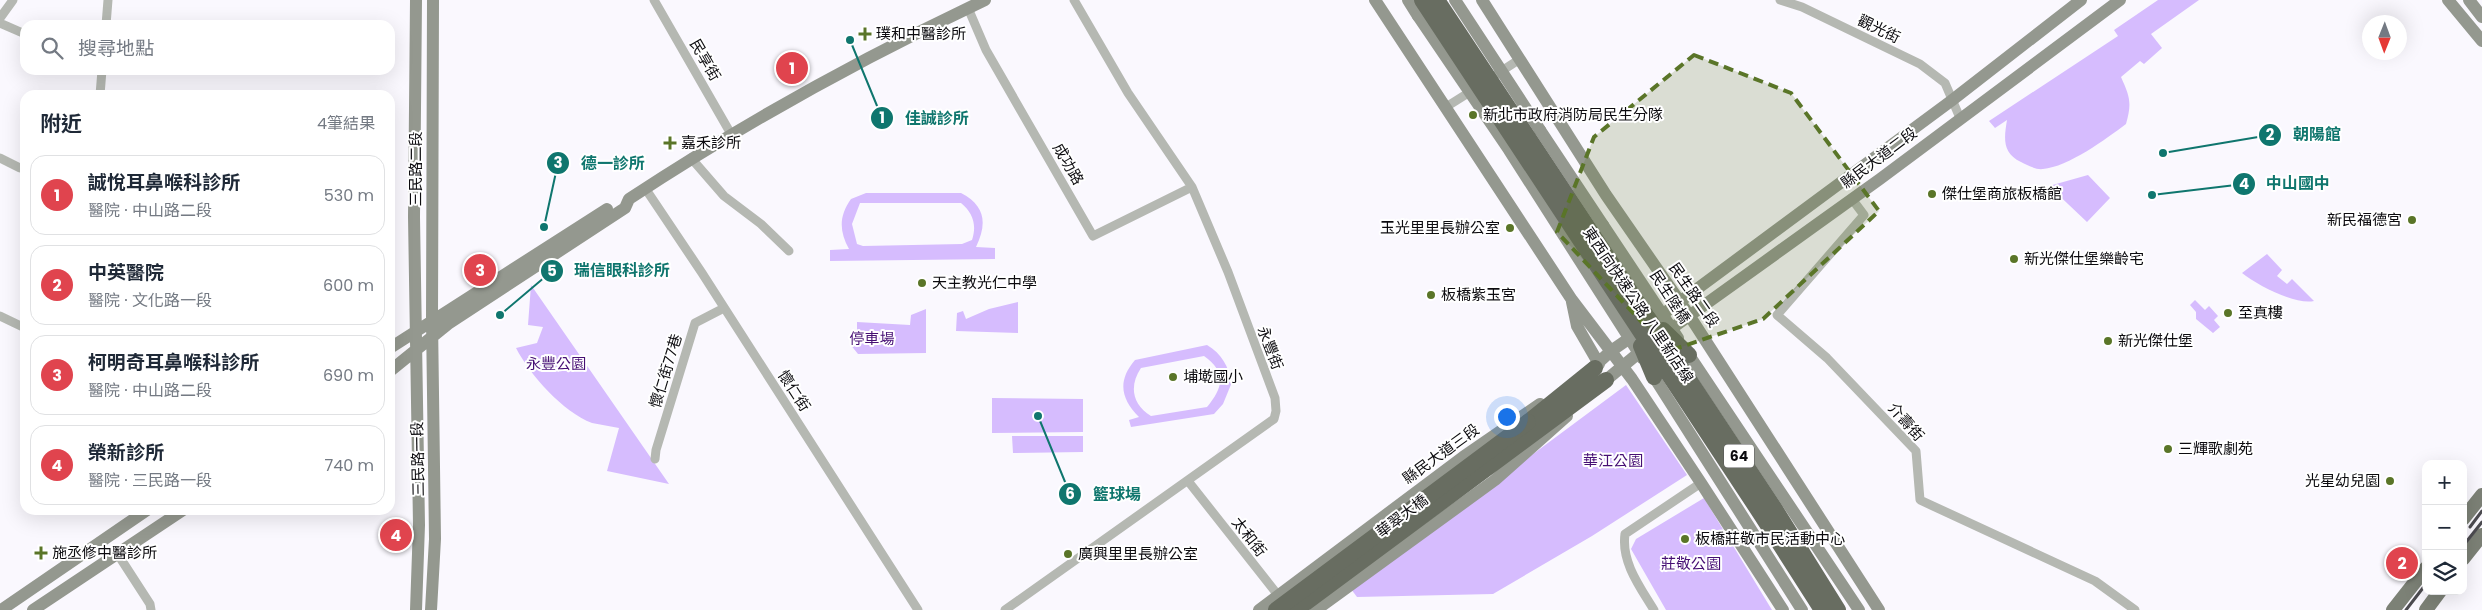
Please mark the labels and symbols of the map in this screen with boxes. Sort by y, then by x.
street label: 觀光街 [1854,9,1904,48]
north arrow [2362,15,2407,60]
place label: 璞和中醫診所 [876,23,966,44]
marker: 璞和中醫診所 [858,27,872,41]
street label: 民享街 [685,35,726,84]
pin: 1 [776,49,808,87]
callout: 佳誠診所 [870,102,979,133]
place label: 新北市政府消防局民生分隊 [1483,104,1663,125]
text: 1 [879,107,885,128]
text: 佳誠診所 [905,107,969,130]
marker: 新北市政府消防局民生分隊 [1467,109,1479,121]
callout: 朝陽館 [2258,119,2351,150]
street label: 縣民大道二段 [1836,122,1921,193]
text: 朝陽館 [2293,123,2341,146]
text: 2 [2266,124,2275,145]
street label: 三民路二段 [405,131,426,207]
place label: 嘉禾診所 [681,132,741,153]
marker: 嘉禾診所 [663,136,677,150]
street label: 成功路 [1048,139,1089,188]
callout: 德一診所 [546,147,655,178]
text: 3 [553,152,563,173]
text: 德一診所 [581,152,645,175]
callout: 中山國中 [2231,168,2340,199]
text: 中山國中 [2266,172,2330,195]
text: 4 [2239,173,2249,194]
place label: 傑仕堡商旅板橋館 [1942,183,2062,204]
marker: 傑仕堡商旅板橋館 [1926,188,1938,200]
place label: 新民福德宮 [2327,209,2402,230]
marker: 新民福德宮 [2406,214,2418,226]
place label: 玉光里里長辦公室 [1380,217,1500,238]
marker: 玉光里里長辦公室 [1504,222,1516,234]
street label: 東西向快速公路 八里新店線 [1578,223,1699,387]
place label: 新光傑仕堡樂齡宅 [2024,248,2144,269]
pin: 3 [464,251,496,289]
marker: 新光傑仕堡樂齡宅 [2008,253,2020,265]
callout: 瑞信眼科診所 [539,255,680,286]
street label: 民生路二段 [1664,258,1725,331]
text: 瑞信眼科診所 [574,259,670,282]
text: 5 [547,260,557,281]
street label: 民生陸橋 [1645,266,1696,328]
place label: 天主教光仁中學 [932,272,1037,293]
marker: 天主教光仁中學 [916,277,928,289]
place label: 板橋紫玉宮 [1441,284,1516,305]
marker: 板橋紫玉宮 [1425,289,1437,301]
place label: 至真樓 [2238,302,2283,323]
marker: 至真樓 [2222,307,2234,319]
street label: 永豐街 [1253,323,1288,373]
park label: 停車場 [849,328,895,349]
place label: 新光傑仕堡 [2118,330,2193,351]
street label: 懷仁街77巷 [644,331,687,410]
marker: 新光傑仕堡 [2102,335,2114,347]
park label: 永豐公園 [526,353,586,374]
street label: 懷仁街 [773,366,815,415]
place label: 埔墘國小 [1183,366,1243,387]
marker: 埔墘國小 [1167,371,1179,383]
street label: 介壽街 [1884,398,1929,445]
your location [1494,404,1520,430]
street label: 縣民大道三段 [1398,419,1483,489]
street label: 三民路一段 [406,421,429,497]
place label: 三輝歌劇苑 [2178,438,2253,459]
marker: 三輝歌劇苑 [2162,443,2174,455]
road number: 64 [1724,444,1754,468]
park label: 華江公園 [1583,450,1643,471]
place label: 光星幼兒園 [2305,470,2380,491]
marker: 光星幼兒園 [2384,475,2396,487]
callout: 籃球場 [1058,478,1151,509]
text: 6 [1065,483,1075,504]
text: 籃球場 [1093,483,1141,506]
street label: 華翠大橋 [1371,489,1432,542]
street label: 太和街 [1227,512,1272,561]
pin: 4 [380,516,412,554]
place label: 板橋莊敬市民活動中心 [1695,528,1845,549]
marker: 板橋莊敬市民活動中心 [1679,533,1691,545]
place label: 施丞修中醫診所 [52,542,157,563]
place label: 廣興里里長辦公室 [1078,543,1198,564]
pin: 2 [2386,544,2418,582]
marker: 施丞修中醫診所 [34,546,48,560]
marker: 廣興里里長辦公室 [1062,548,1074,560]
park label: 莊敬公園 [1661,553,1721,574]

